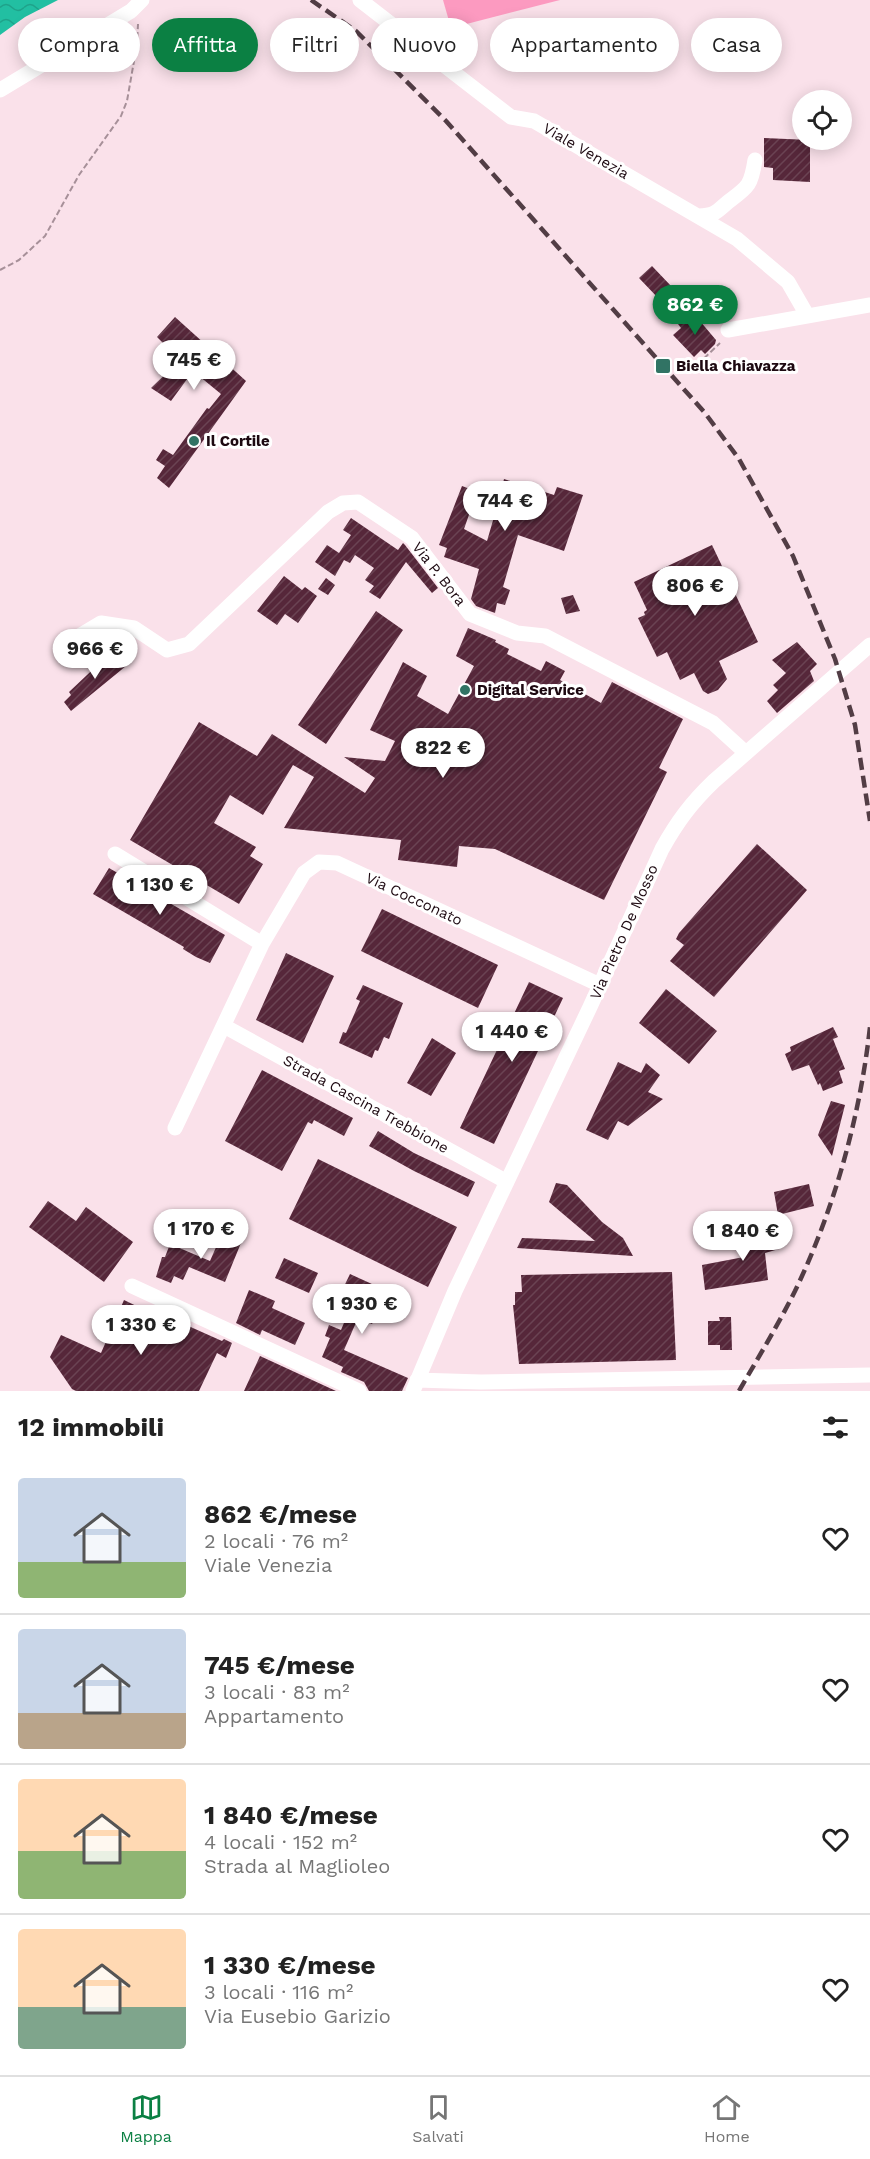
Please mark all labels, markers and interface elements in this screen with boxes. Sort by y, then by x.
chip: Compra [18,18,140,72]
chip: Affitta [152,18,258,72]
chip: Filtri [270,18,359,72]
chip: Nuovo [371,18,478,72]
chip: Appartamento [490,18,679,72]
chip: Casa [691,18,782,72]
map controls [792,90,852,150]
button: locate [792,90,852,150]
street label: Viale Venezia [540,119,633,183]
pin: 862 € [653,285,737,336]
text: 862 € [667,292,723,316]
pin: 745 € [152,340,236,391]
text: 745 € [167,347,221,371]
marker: Biella Chiavazza [654,357,672,375]
place label: Biella Chiavazza [676,357,796,375]
place label: Il Cortile [206,432,270,450]
marker: Il Cortile [187,434,201,448]
pin: 744 € [463,481,547,532]
text: 744 € [477,488,533,512]
street label: Via P. Bora [408,538,470,610]
pin: 806 € [653,566,737,617]
text: 806 € [666,573,724,597]
pin: 966 € [53,629,137,680]
text: 966 € [67,636,123,660]
place label: Digital Service [477,681,584,699]
marker: Digital Service [458,683,472,697]
pin: 822 € [401,728,485,779]
text: 822 € [415,735,471,759]
street label: Via Pietro De Mosso [586,862,662,1002]
pin: 1 130 € [105,865,215,916]
street label: Via Cocconato [363,869,465,929]
text: 1 130 € [126,872,194,896]
pin: 1 440 € [457,1012,567,1063]
text: 1 440 € [476,1019,548,1043]
street label: Strada Cascina Trebbione [280,1051,452,1157]
pin: 1 170 € [146,1209,256,1260]
pin: 1 840 € [688,1211,798,1262]
text: 1 170 € [167,1216,235,1240]
text: 1 840 € [707,1218,779,1242]
pin: 1 930 € [307,1284,417,1335]
text: 1 930 € [327,1291,398,1315]
pin: 1 330 € [86,1305,196,1356]
text: 1 330 € [106,1312,176,1336]
icon: filters [819,1411,852,1444]
text: 12 immobili [18,1412,164,1442]
text: 862 €/mese [204,1499,357,1529]
icon: home [66,1502,138,1574]
icon: heart [819,1522,852,1555]
text: 2 locali · 76 m² [204,1529,348,1553]
text: Viale Venezia [204,1553,332,1577]
text: 745 €/mese [204,1650,355,1680]
icon: home [66,1653,138,1725]
icon: heart [819,1673,852,1706]
text: 3 locali · 83 m² [204,1680,349,1704]
text: Appartamento [204,1704,344,1728]
text: 1 840 €/mese [204,1800,378,1830]
icon: home [66,1803,138,1875]
icon: heart [819,1823,852,1856]
text: 4 locali · 152 m² [204,1830,357,1854]
text: Strada al Maglioleo [204,1854,390,1878]
text: 1 330 €/mese [204,1950,376,1980]
icon: home [66,1953,138,2025]
icon: heart [819,1973,852,2006]
text: 3 locali · 116 m² [204,1980,353,2004]
text: Via Eusebio Garizio [204,2004,391,2028]
tab: Mappa [120,2091,172,2146]
tab: Salvati [412,2091,464,2146]
tab: Home [704,2091,750,2146]

